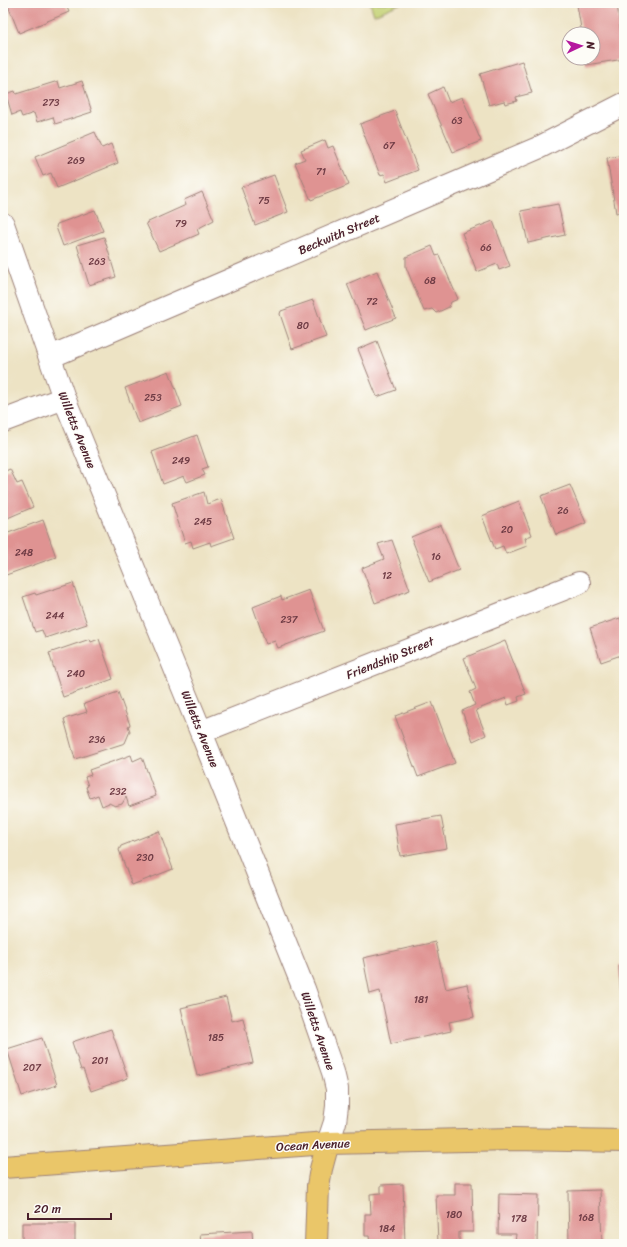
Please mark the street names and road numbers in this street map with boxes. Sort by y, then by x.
street label: Beckwith Street [295,207,383,261]
street label: Willetts Avenue [51,388,103,472]
street label: Friendship Street [343,630,438,686]
street label: Willetts Avenue [174,687,226,771]
street label: Willetts Avenue [294,989,342,1073]
street label: Ocean Avenue [276,1132,350,1158]

